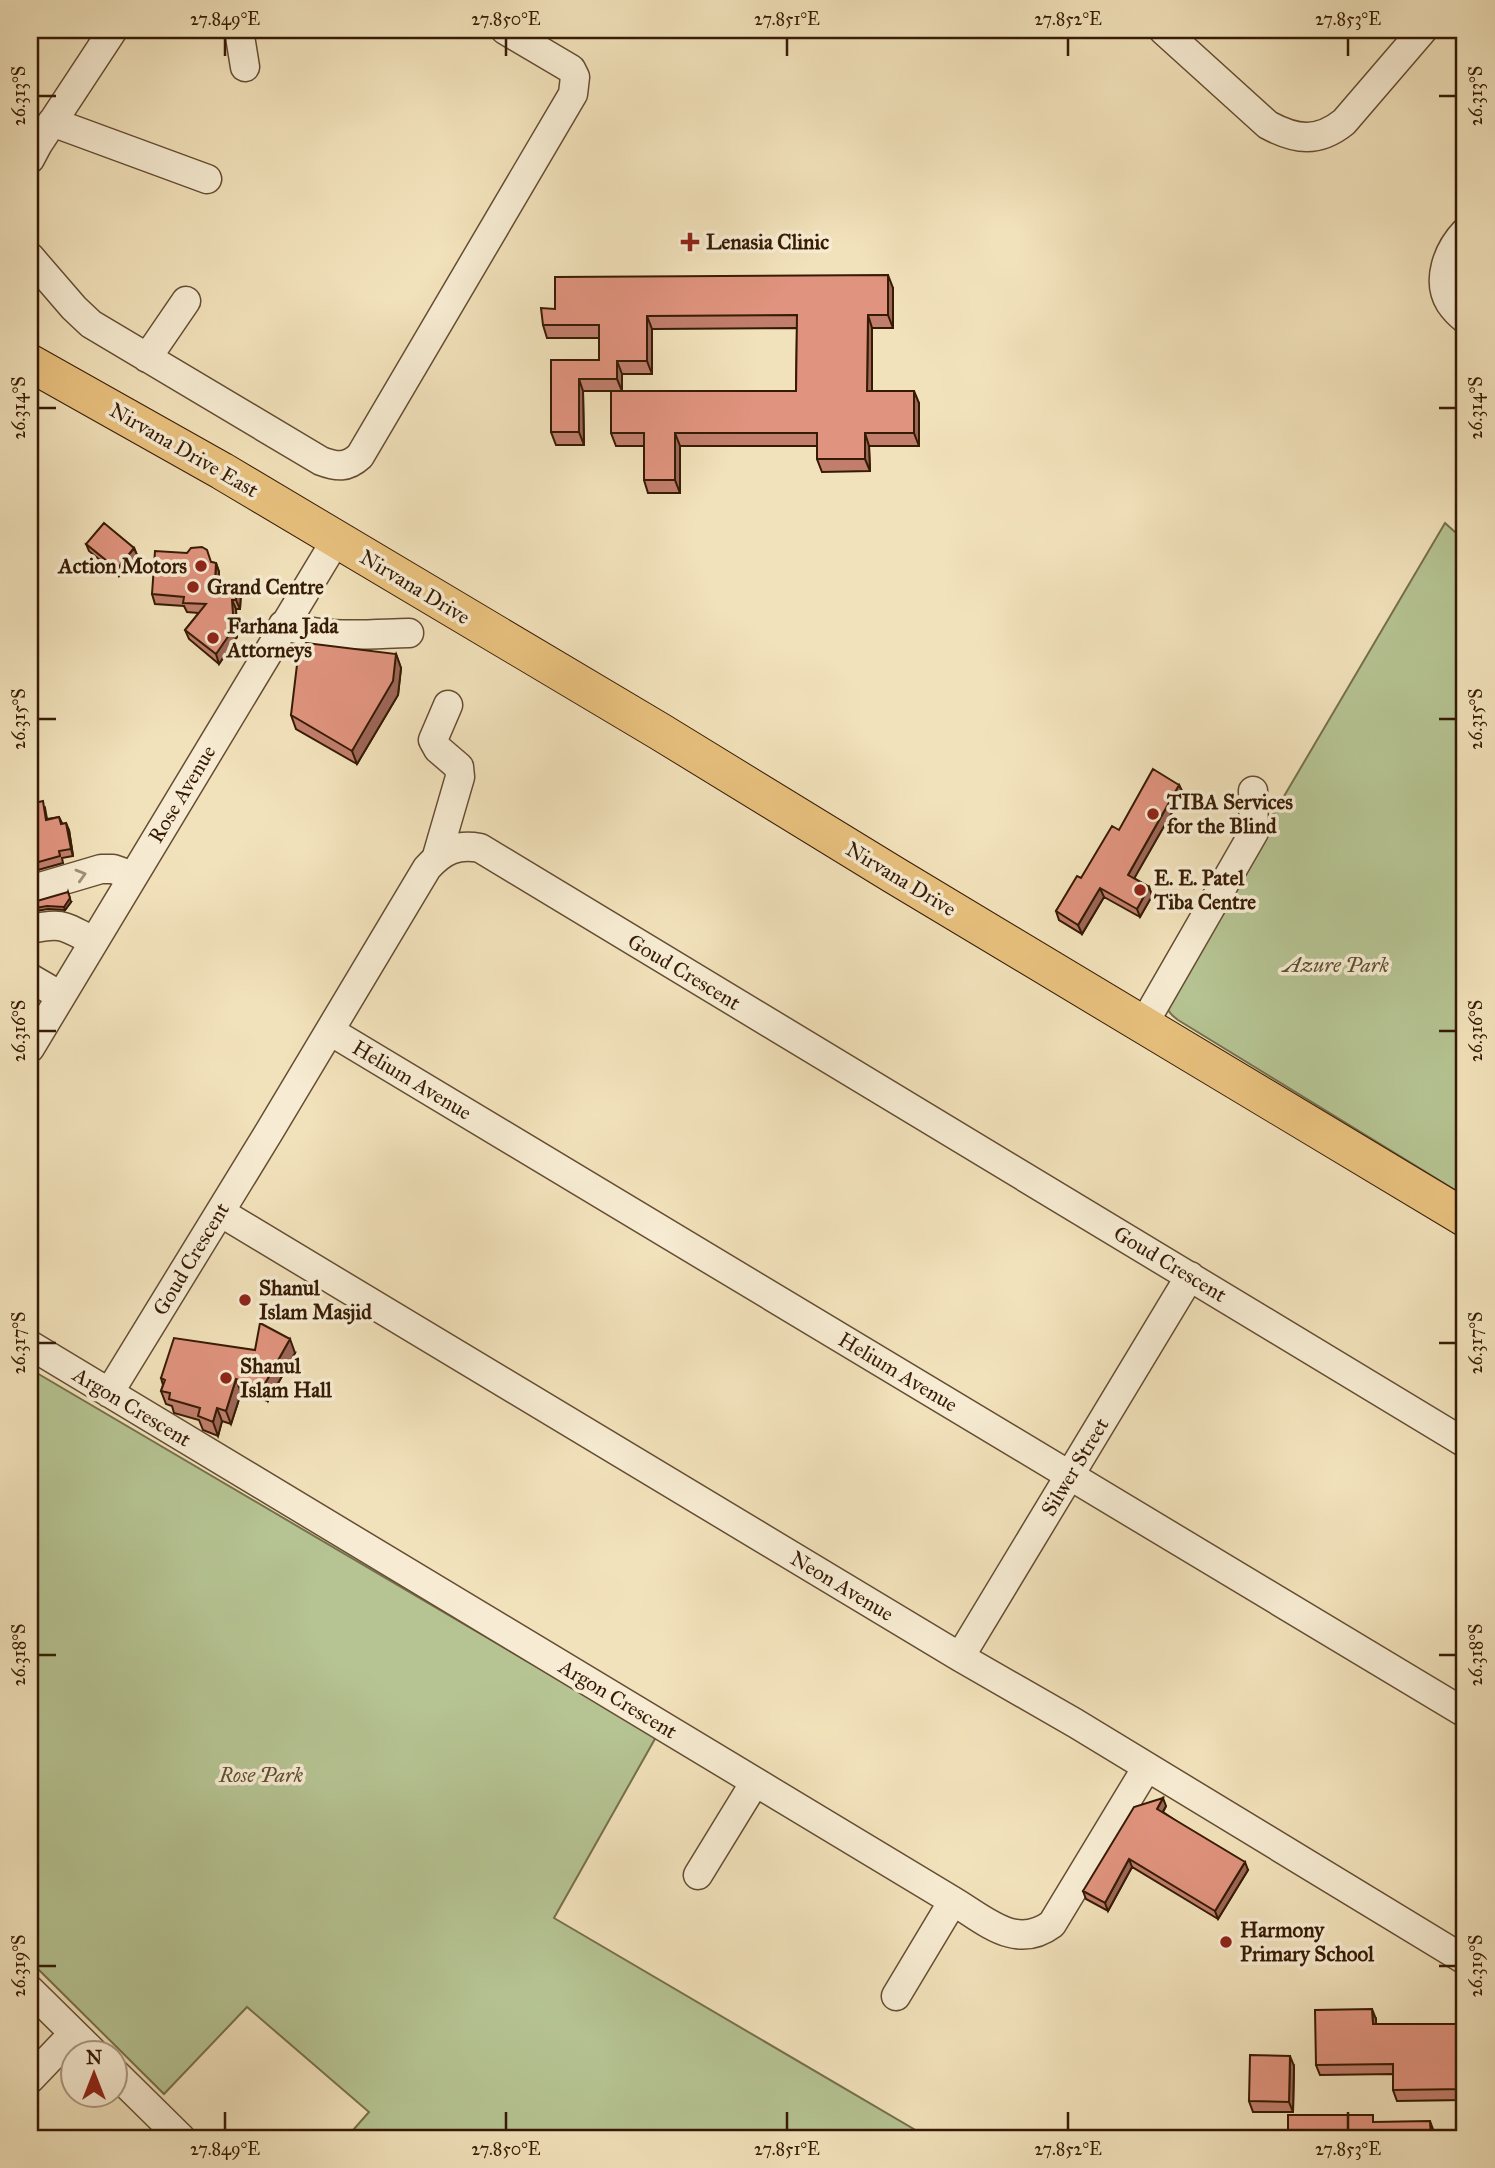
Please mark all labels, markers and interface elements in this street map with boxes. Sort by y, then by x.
text: 27.849°E [190,8,260,30]
text: 27.850°E [471,8,541,30]
text: 27.851°E [754,8,820,30]
text: 27.852°E [1034,8,1102,30]
text: 27.853°E [1315,8,1381,30]
text: 26.313°S [8,66,30,126]
text: 26.313°S [1465,66,1487,126]
place label: Lenasia Clinic [706,229,829,255]
marker: Lenasia Clinic [680,232,700,252]
text: 26.314°S [8,376,30,440]
text: 26.314°S [1465,376,1487,440]
street label: Nirvana Drive East [105,397,263,503]
street label: Nirvana Drive [355,544,475,630]
place label: Action Motors [57,553,187,579]
marker: Action Motors [193,558,209,574]
place label: Grand Centre [207,574,324,600]
marker: Grand Centre [185,579,201,595]
place label: Farhana Jada Attorneys [225,613,339,663]
marker: Farhana Jada Attorneys [205,630,221,646]
text: 26.315°S [8,688,30,750]
text: 26.315°S [1465,688,1487,750]
street label: Rose Avenue [143,740,221,848]
place label: TIBA Services for the Blind [1166,789,1293,839]
marker: TIBA Services for the Blind [1145,806,1161,822]
street label: Nirvana Drive [841,836,961,922]
place label: E. E. Patel Tiba Centre [1153,865,1256,915]
one-way arrow [75,869,87,883]
marker: E. E. Patel Tiba Centre [1132,882,1148,898]
street label: Goud Crescent [623,928,746,1016]
park label: Azure Park [1281,952,1390,978]
text: 26.316°S [8,1000,30,1062]
text: 26.316°S [1465,1000,1487,1062]
street label: Helium Avenue [348,1034,477,1126]
street label: Goud Crescent [147,1197,235,1320]
street label: Goud Crescent [1109,1220,1232,1308]
place label: Shanul Islam Masjid [259,1275,372,1325]
marker: Shanul Islam Masjid [237,1292,253,1308]
text: 26.317°S [8,1312,30,1374]
text: 26.317°S [1465,1312,1487,1374]
street label: Helium Avenue [834,1326,963,1418]
place label: Shanul Islam Hall [240,1353,333,1403]
street label: Argon Crescent [67,1361,196,1453]
marker: Shanul Islam Hall [218,1370,234,1386]
street label: Silwer Street [1035,1413,1115,1521]
street label: Neon Avenue [786,1545,899,1627]
text: 26.318°S [8,1624,30,1686]
text: 26.318°S [1465,1624,1487,1686]
street label: Argon Crescent [553,1653,682,1745]
park label: Rose Park [218,1762,304,1788]
place label: Harmony Primary School [1240,1917,1375,1967]
marker: Harmony Primary School [1218,1934,1234,1950]
text: 26.319°S [8,1935,30,1997]
text: 26.319°S [1465,1935,1487,1997]
north arrow [60,2038,130,2108]
text: N [86,2046,102,2069]
text: 27.849°E [190,2138,260,2160]
text: 27.850°E [471,2138,541,2160]
text: 27.851°E [754,2138,820,2160]
text: 27.852°E [1034,2138,1102,2160]
text: 27.853°E [1315,2138,1381,2160]

